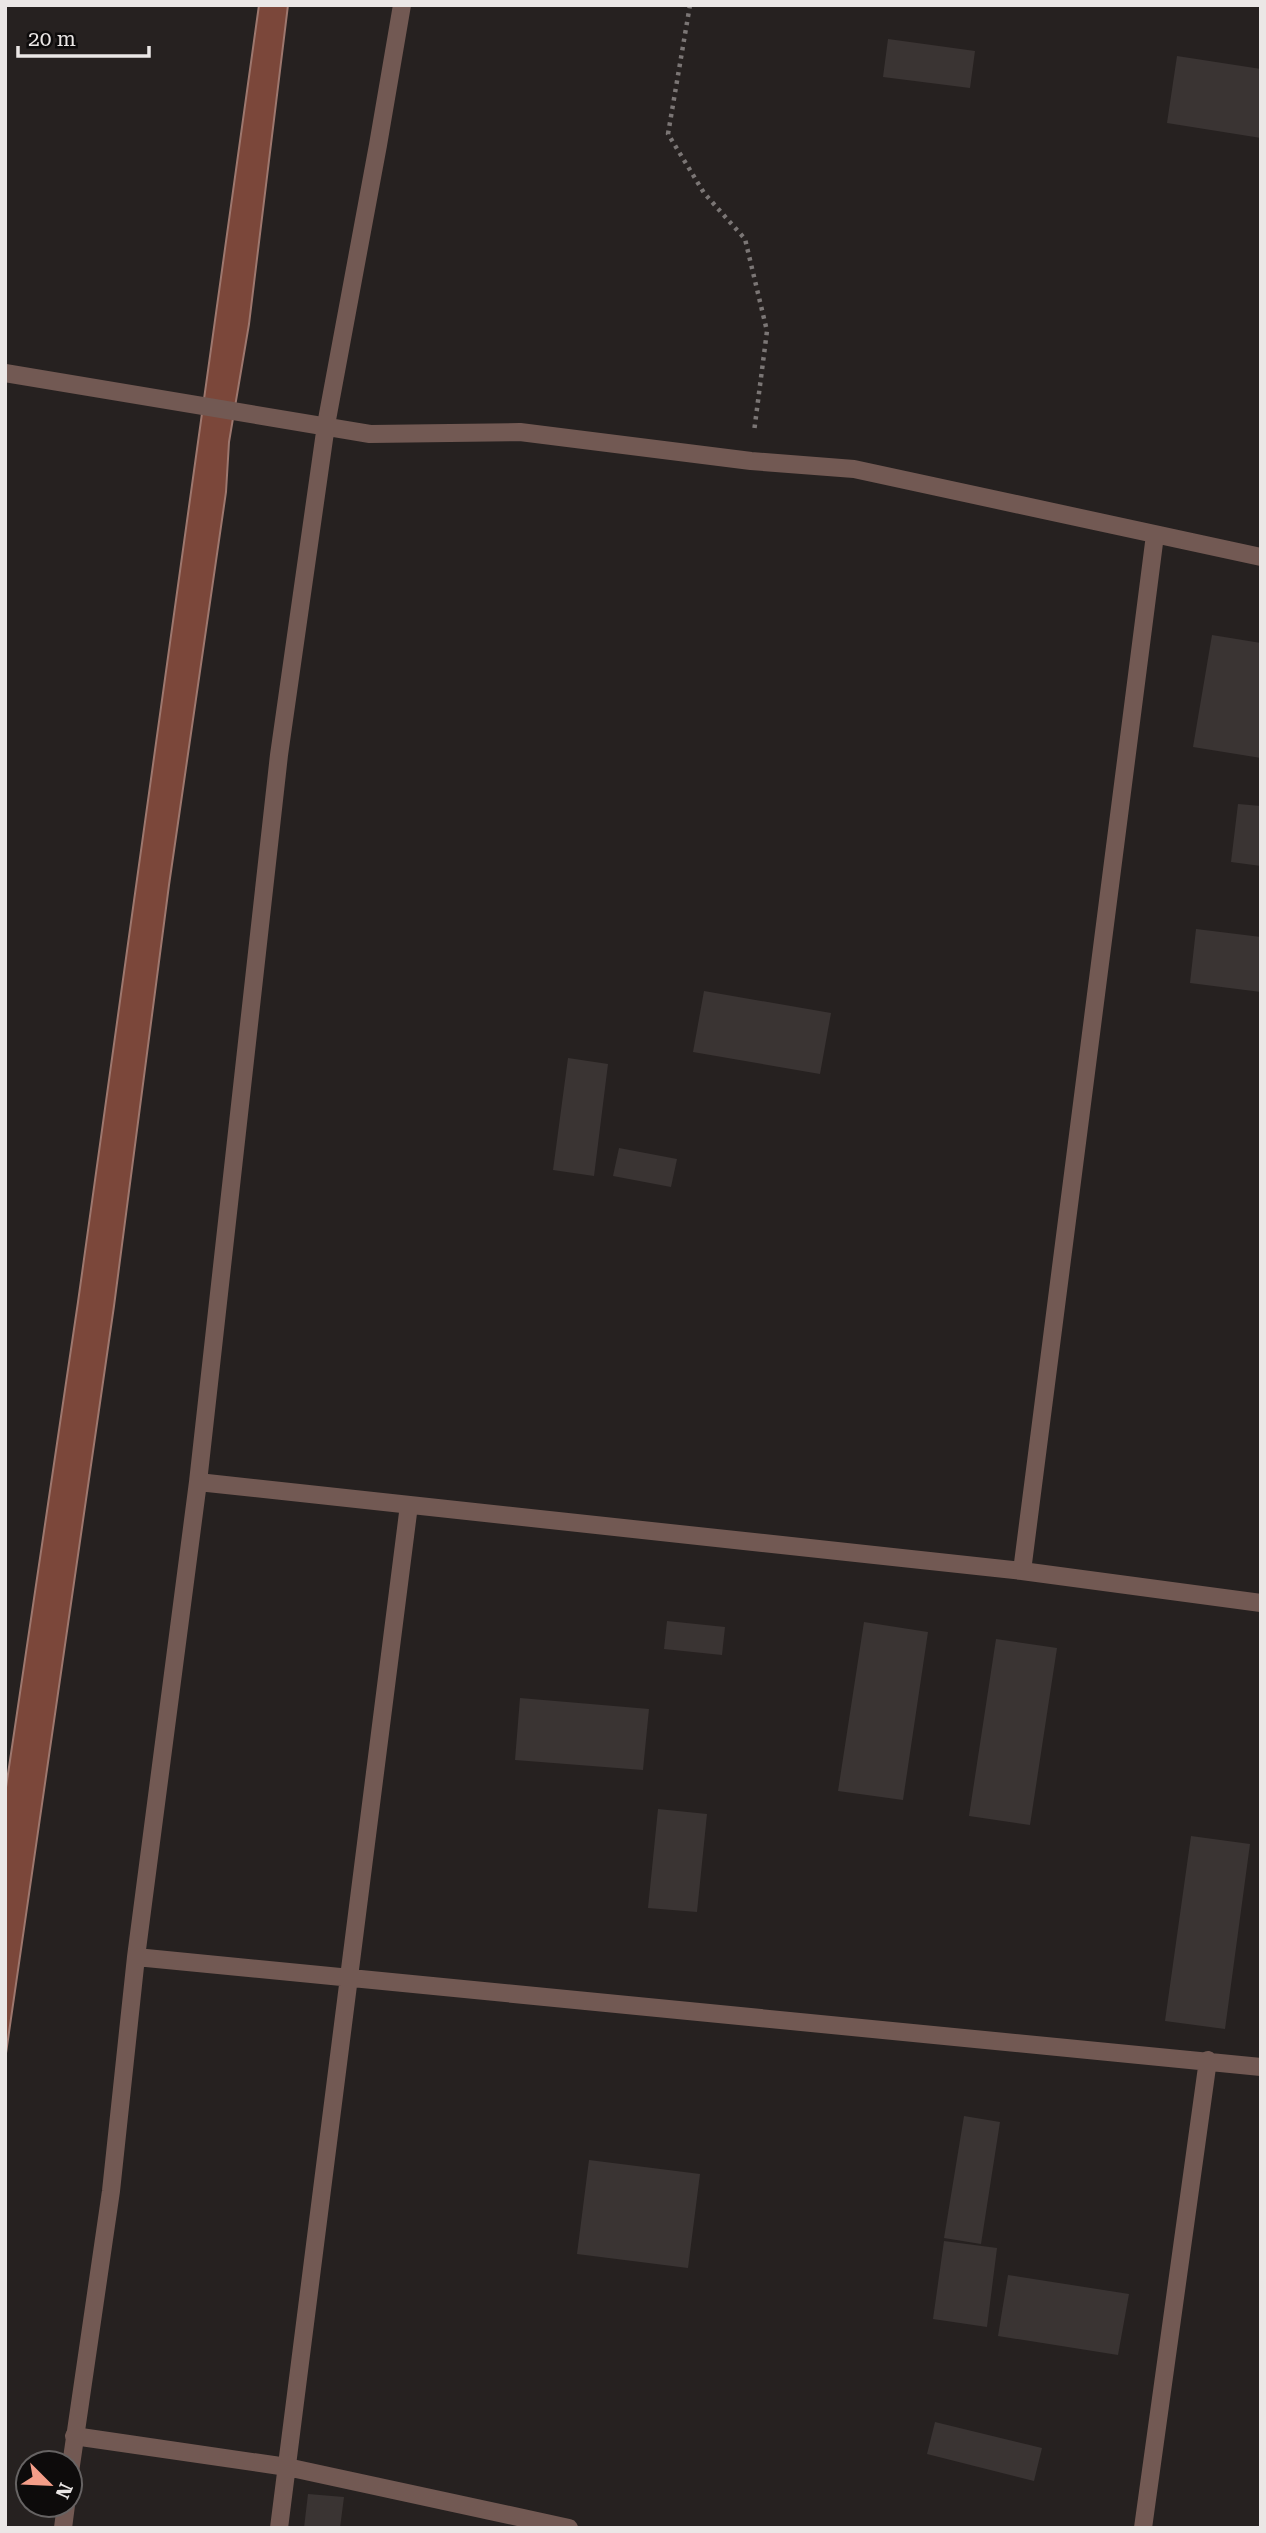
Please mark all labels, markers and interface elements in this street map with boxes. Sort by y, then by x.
scale bar [18,14,149,58]
text: 20 m [28,27,76,51]
north arrow [14,2449,84,2519]
text: N [50,2479,78,2502]

